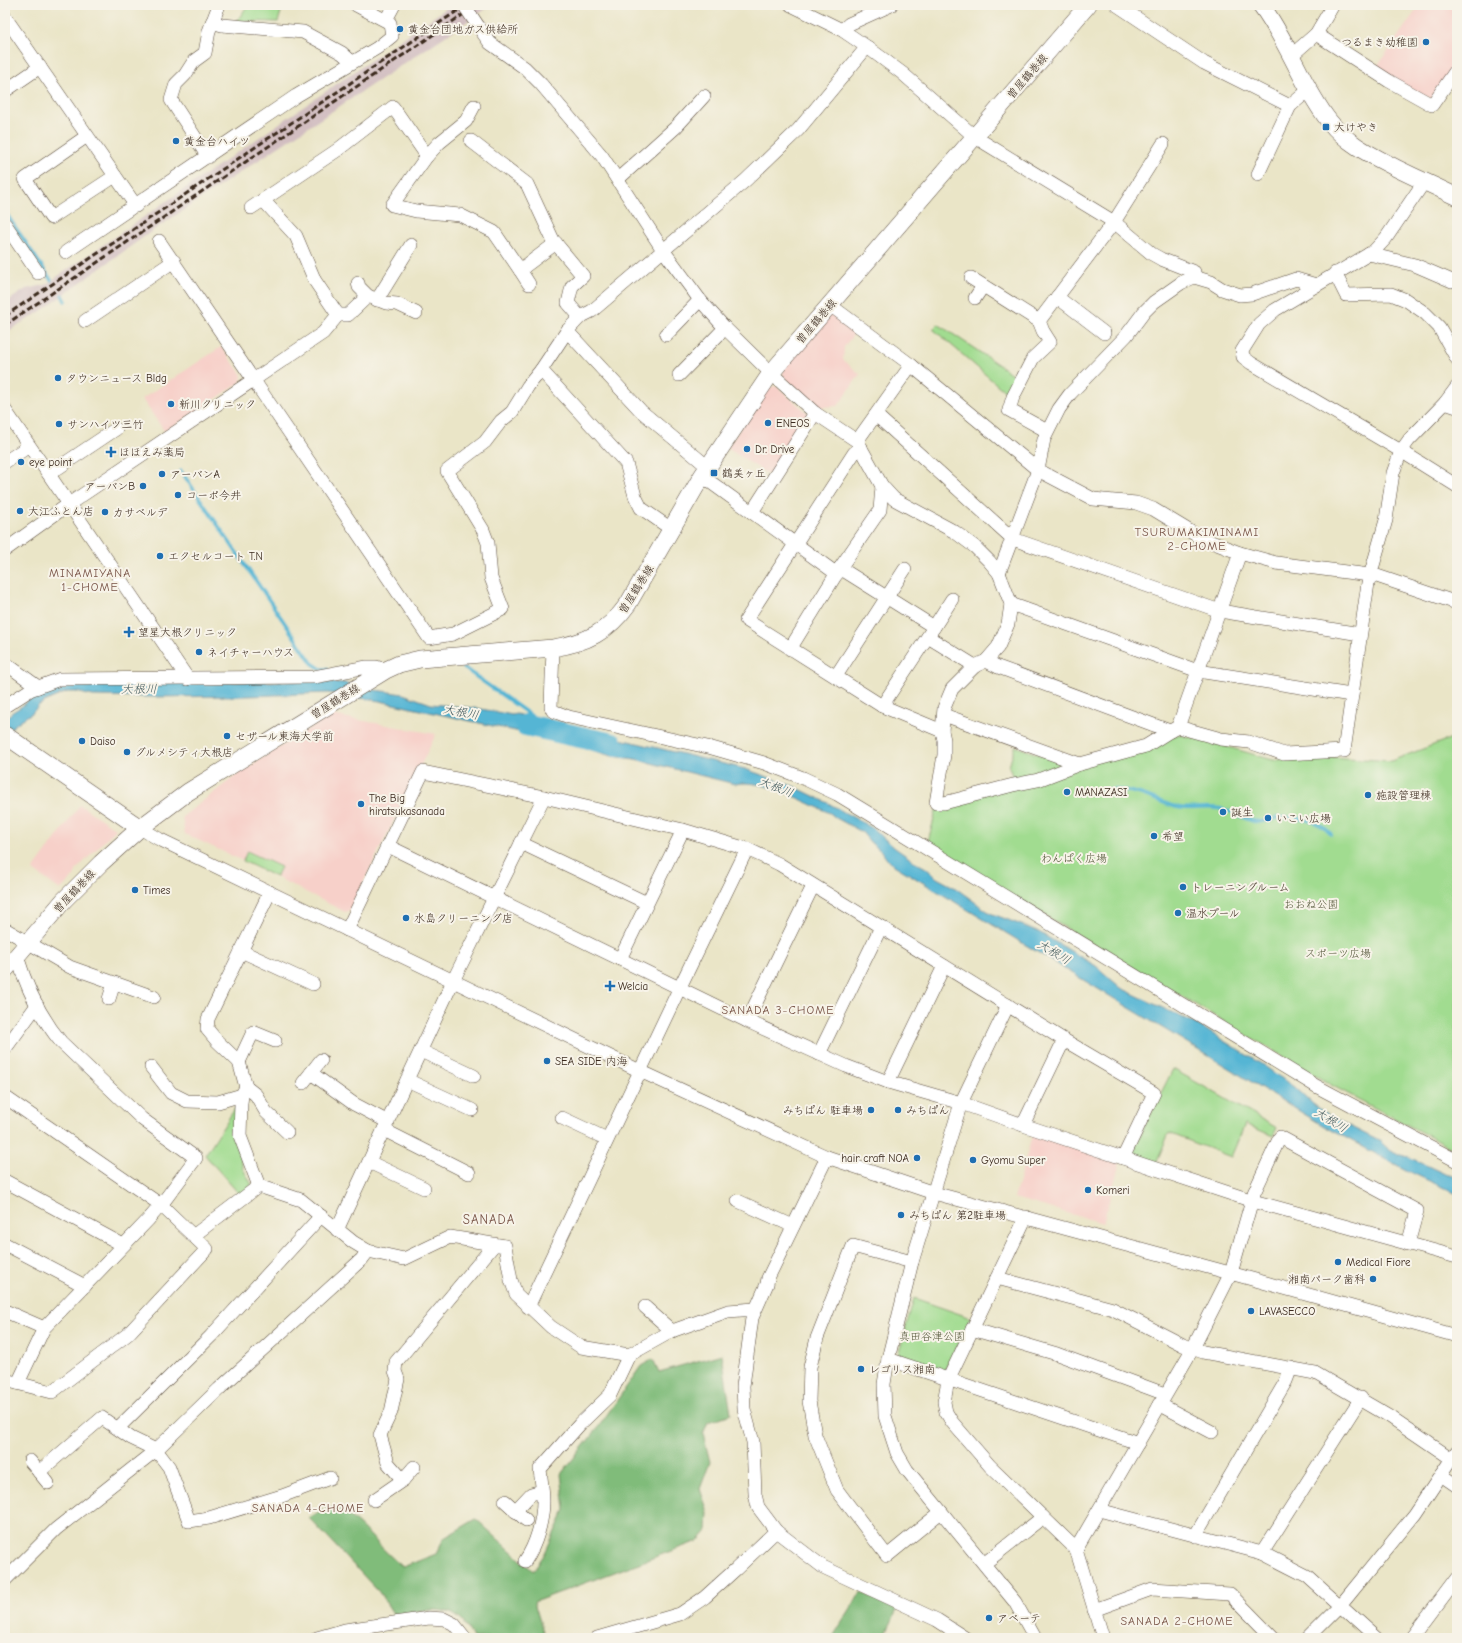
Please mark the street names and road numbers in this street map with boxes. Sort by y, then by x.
street label: 曽屋鶴巻線 [1004,51,1050,101]
street label: 曽屋鶴巻線 [793,296,839,346]
street label: 曽屋鶴巻線 [616,562,657,616]
street label: 曽屋鶴巻線 [308,681,362,722]
street label: 曽屋鶴巻線 [51,867,98,916]

